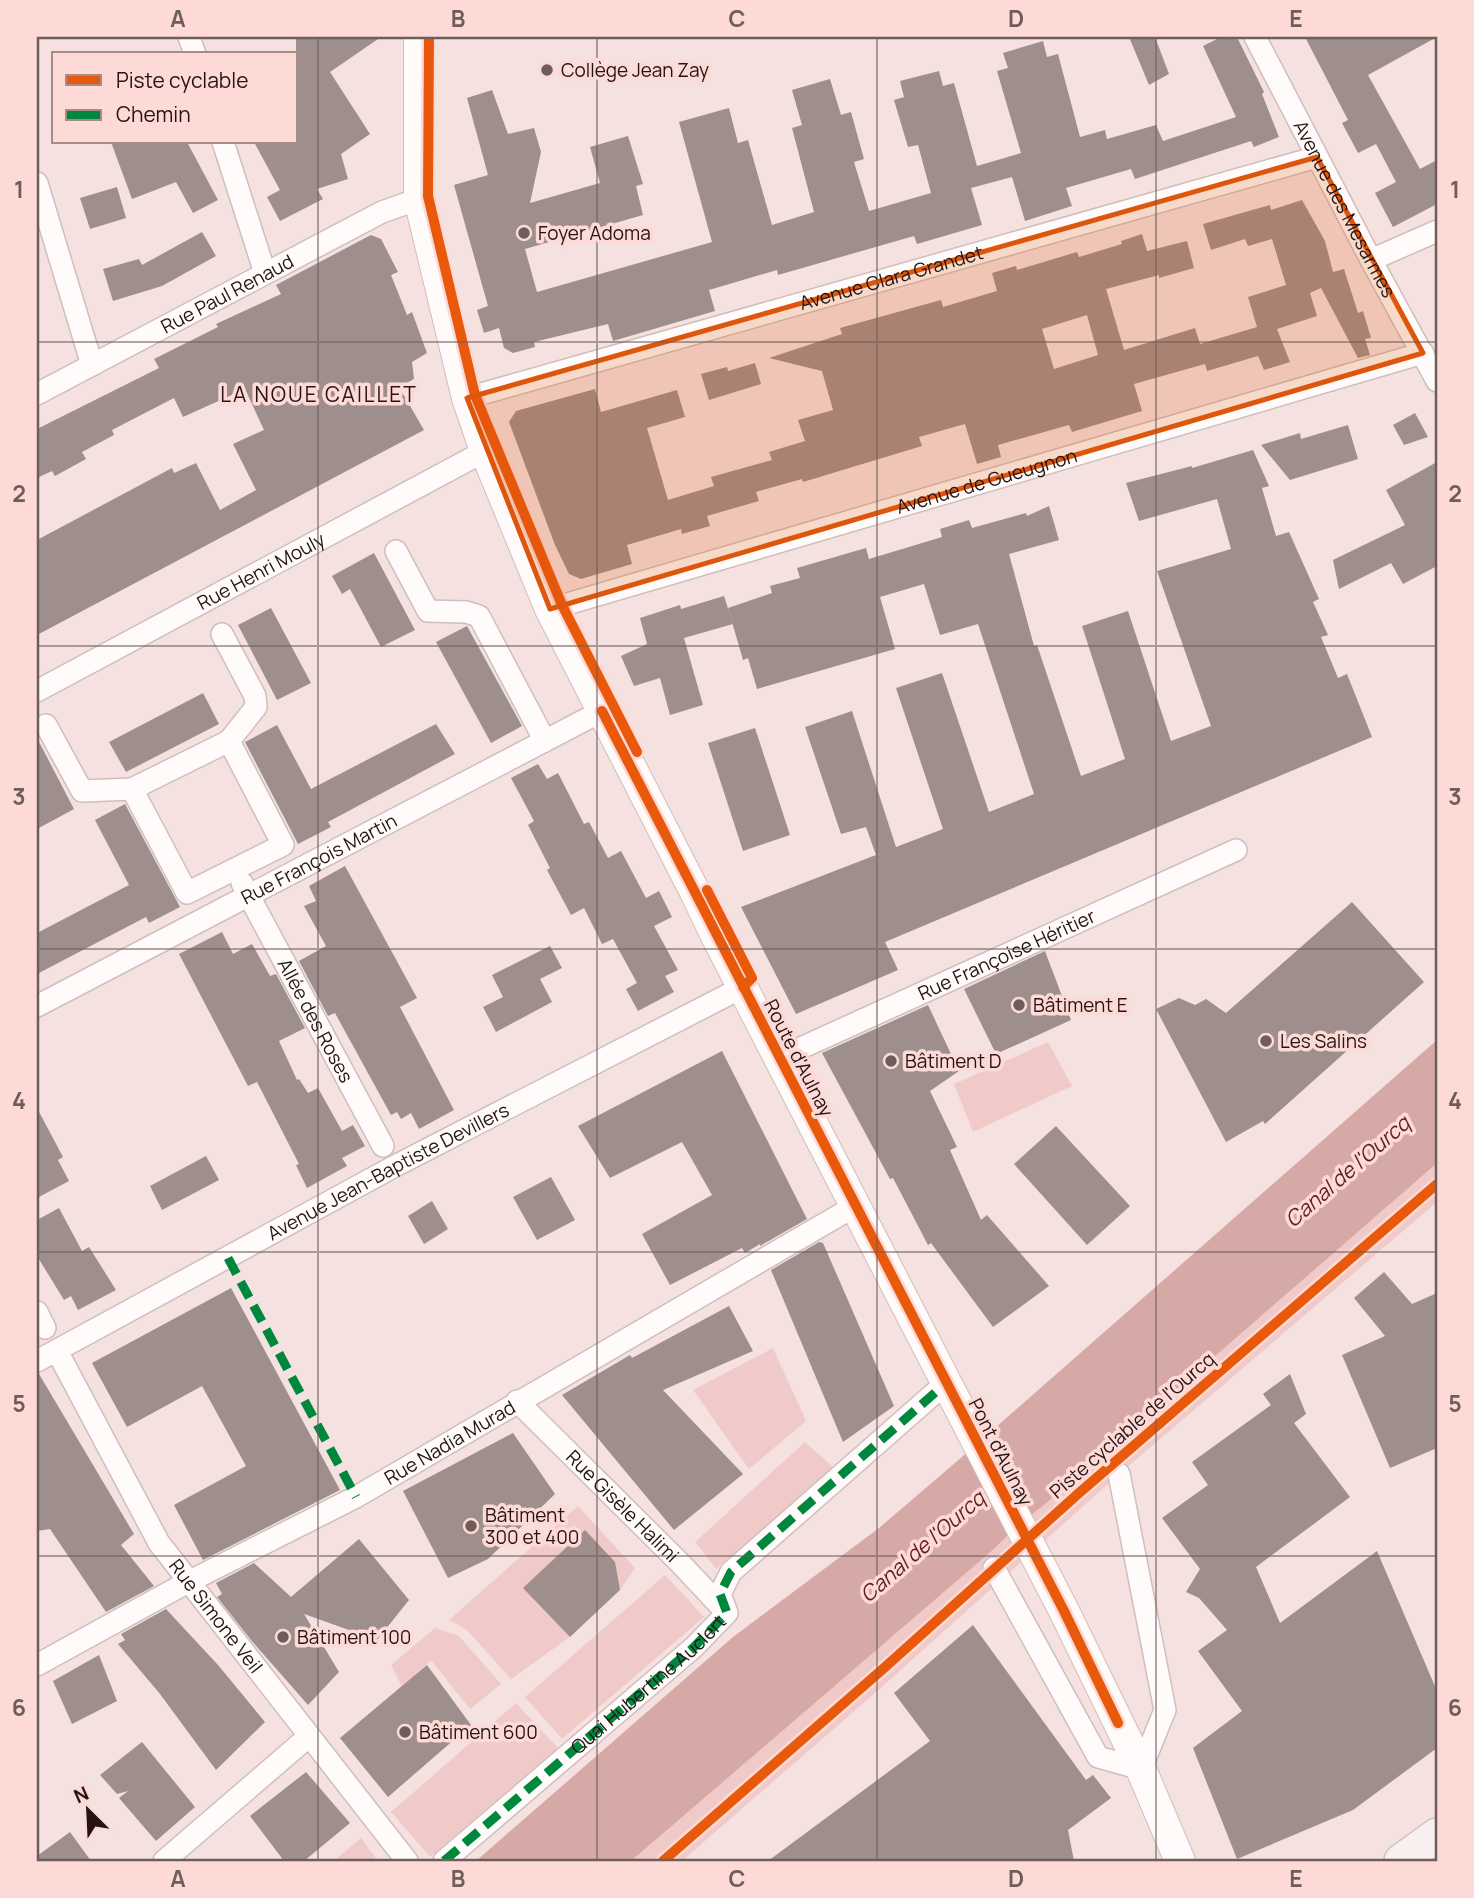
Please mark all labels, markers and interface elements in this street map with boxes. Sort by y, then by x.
text: A [170,2,186,34]
text: B [451,2,465,34]
text: C [729,2,746,34]
text: D [1008,2,1024,34]
text: E [1289,2,1303,34]
legend [52,52,298,144]
place label: Collège Jean Zay [561,57,709,83]
marker: Collège Jean Zay [539,62,555,78]
text: Piste cyclable [116,66,248,94]
text: Chemin [116,100,191,128]
street label: Avenue des Mesarmes [1288,116,1402,302]
text: 1 [14,173,24,205]
text: 1 [1450,173,1460,205]
place label: Foyer Adoma [538,220,651,246]
marker: Foyer Adoma [516,225,532,241]
street label: Avenue Clara Grandet [796,239,986,316]
street label: Rue Paul Renaud [156,248,298,339]
district label: LA NOUE CAILLET [220,380,418,408]
street label: Avenue de Gueugnon [893,442,1080,520]
text: 2 [12,477,26,509]
text: 2 [1448,477,1462,509]
street label: Rue Henri Mouly [192,526,329,616]
text: 3 [12,780,26,812]
text: 3 [1448,780,1462,812]
street label: Rue François Martin [236,807,401,910]
street label: Rue Françoise Héritier [914,903,1100,1006]
street label: Allée des Roses [272,954,360,1087]
place label: Bâtiment E [1033,992,1128,1018]
street label: Route d'Aulnay [758,995,840,1121]
marker: Bâtiment E [1011,997,1027,1013]
place label: Les Salins [1280,1028,1367,1054]
marker: Les Salins [1258,1033,1274,1049]
place label: Bâtiment D [905,1048,1002,1074]
marker: Bâtiment D [883,1053,899,1069]
text: 4 [12,1084,26,1116]
text: 4 [1448,1084,1462,1116]
street label: Avenue Jean-Baptiste Devillers [263,1097,513,1246]
water label: Canal de l'Ourcq [1279,1108,1416,1233]
street label: Piste cyclable de l'Ourcq [1044,1346,1220,1504]
text: 5 [12,1387,26,1419]
text: 5 [1448,1387,1462,1419]
street label: Rue Nadia Murad [379,1394,520,1491]
street label: Pont d'Aulnay [963,1394,1039,1510]
street label: Rue Gisèle Halimi [560,1444,685,1568]
water label: Canal de l'Ourcq [854,1483,991,1608]
place label: Bâtiment 300 et 400 [485,1502,579,1550]
marker: Bâtiment 300 et 400 [463,1518,479,1534]
street label: Rue Simone Veil [163,1554,269,1678]
street label: Quai Hubertine Auclert [565,1609,732,1760]
place label: Bâtiment 100 [297,1624,411,1650]
marker: Bâtiment 100 [275,1629,291,1645]
text: 6 [12,1691,26,1723]
text: 6 [1448,1691,1462,1723]
place label: Bâtiment 600 [419,1719,538,1745]
marker: Bâtiment 600 [397,1724,413,1740]
north arrow [52,1776,122,1846]
text: N [70,1780,93,1809]
text: A [170,1862,186,1894]
text: B [451,1862,465,1894]
text: C [729,1862,746,1894]
text: D [1008,1862,1024,1894]
text: E [1289,1862,1303,1894]

